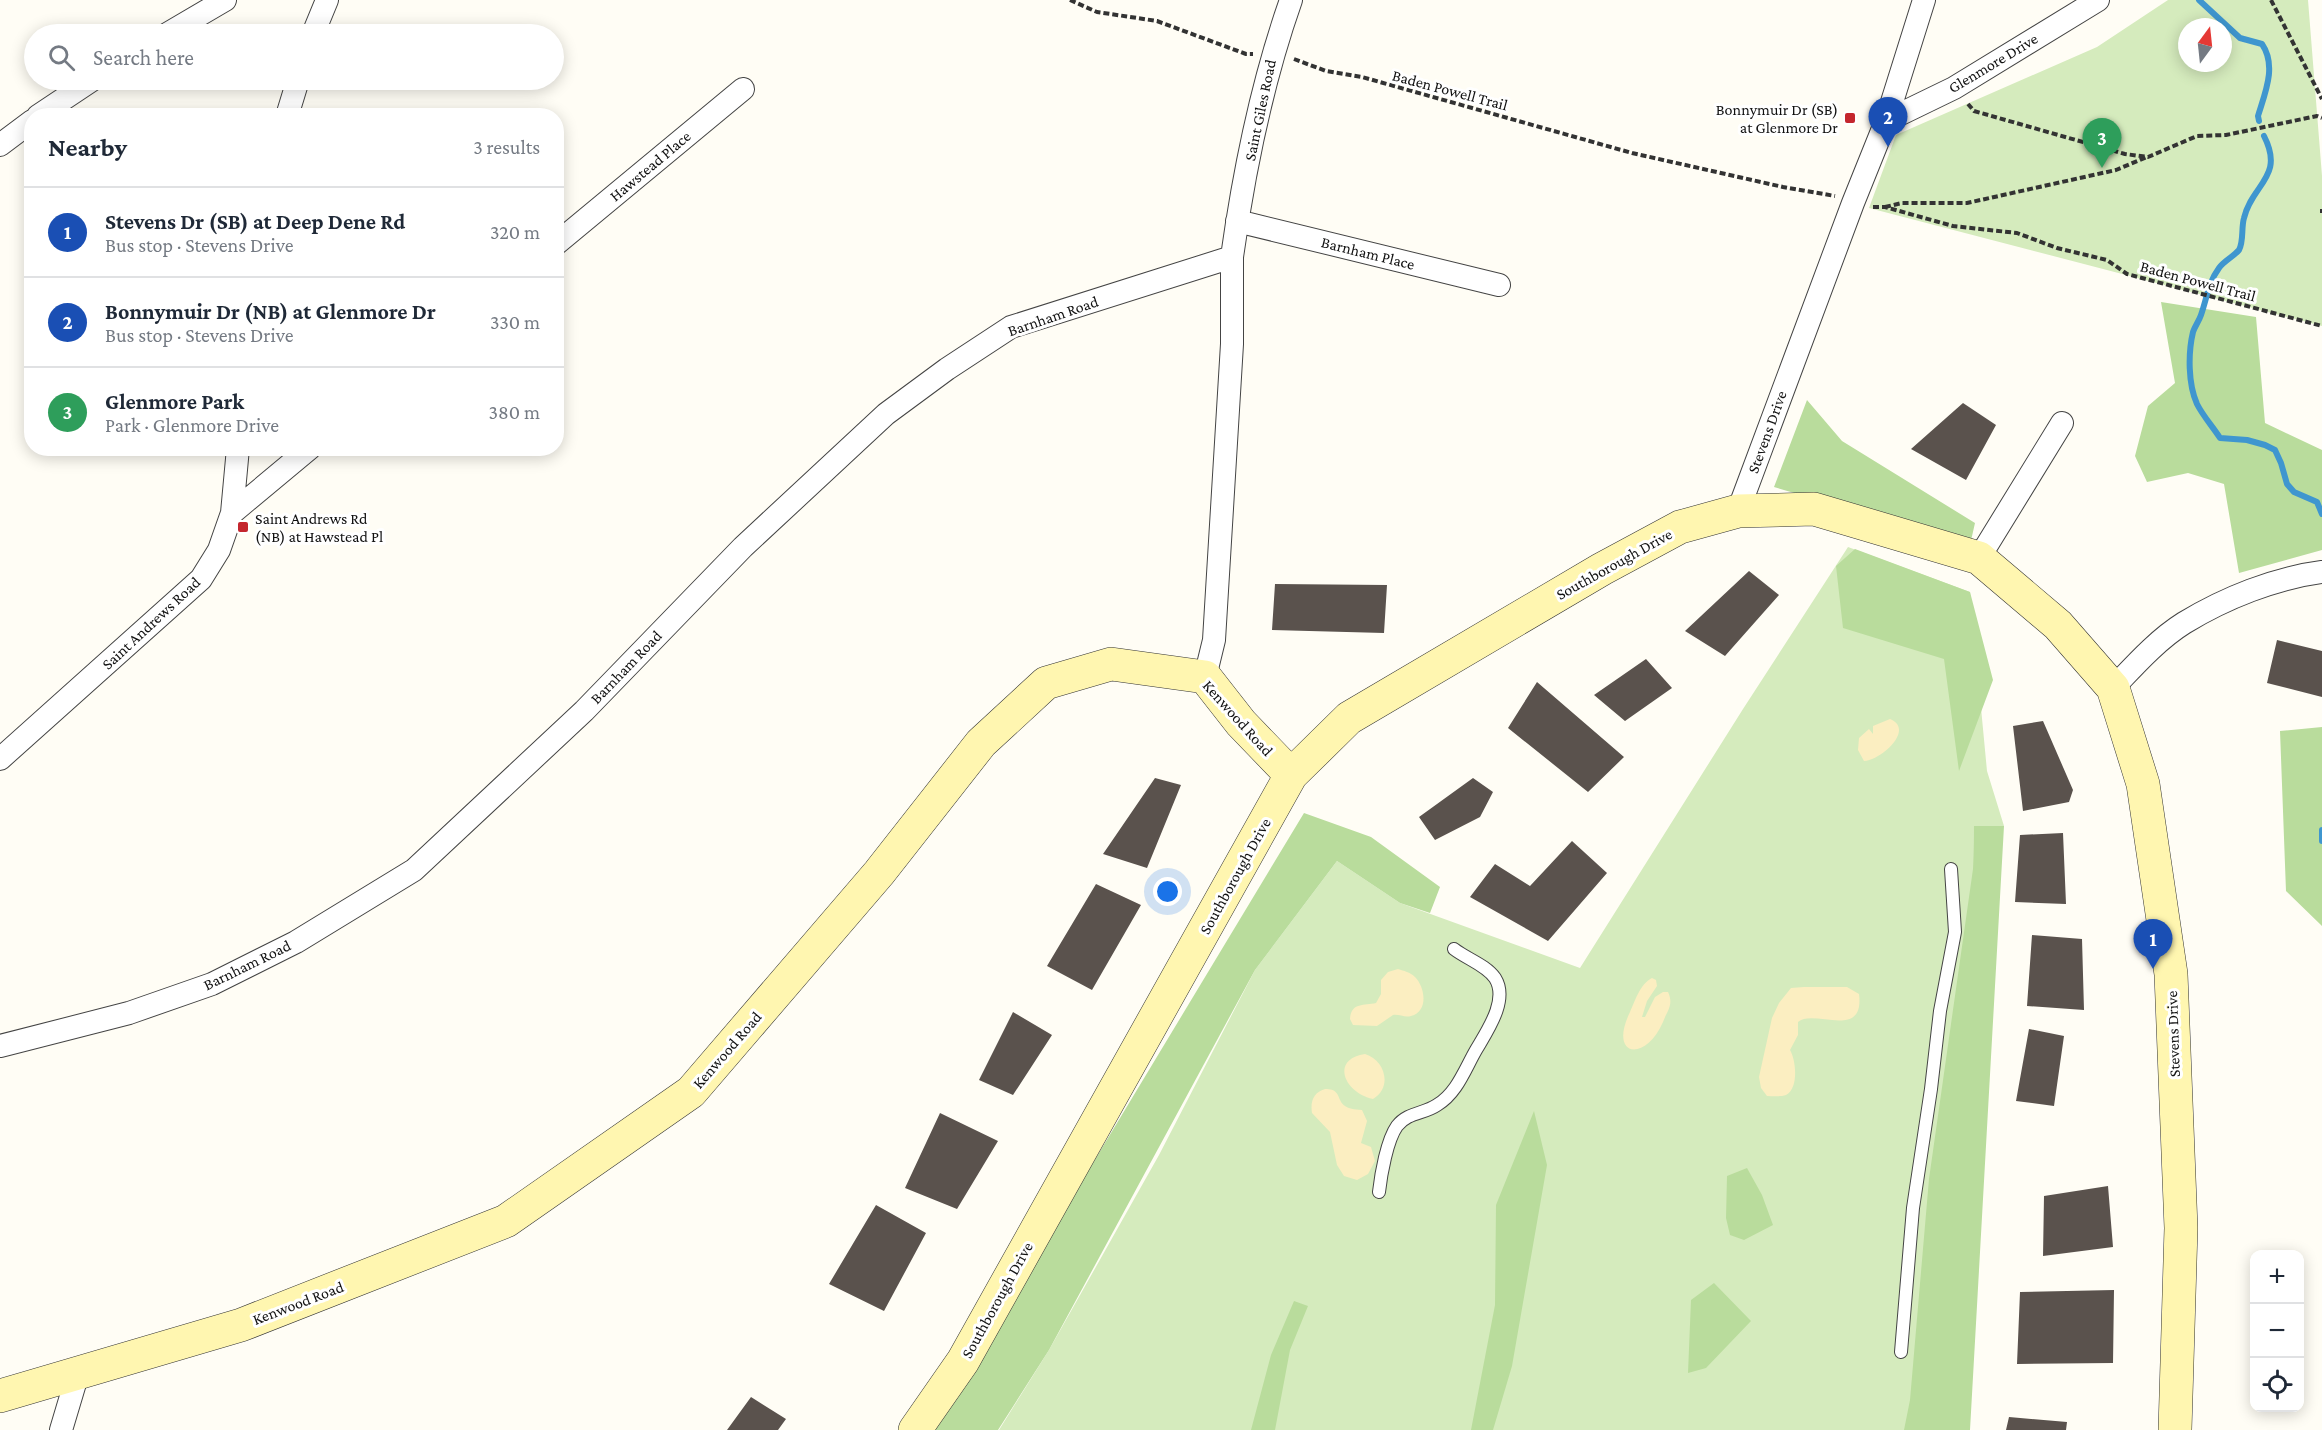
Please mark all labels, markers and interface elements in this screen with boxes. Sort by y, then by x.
north arrow [2178,18,2232,72]
search box [24,24,564,90]
street label: Glenmore Drive [1945,30,2041,96]
icon: search [45,41,78,74]
text: Search here [93,45,194,70]
street label: Saint Giles Road [1241,57,1279,162]
street label: Baden Powell Trail [1390,66,1510,114]
pin: 2 [1868,98,1908,147]
place label: Bonnymuir Dr (SB) at Glenmore Dr [1716,101,1838,136]
marker: Bonnymuir Dr (SB) at Glenmore Dr [1843,111,1857,125]
pin: 3 [2082,118,2122,168]
street label: Hawstead Place [606,127,694,205]
text: Nearby [48,133,127,162]
text: 3 results [473,136,540,158]
text: Stevens Dr (SB) at Deep Dene Rd [105,209,405,234]
text: 1 [64,221,71,243]
text: 320 m [490,221,540,243]
street label: Barnham Place [1320,233,1416,273]
text: Bus stop · Stevens Drive [105,234,293,256]
street label: Baden Powell Trail [2138,257,2258,305]
street label: Barnham Road [1005,292,1101,339]
text: Bonnymuir Dr (NB) at Glenmore Dr [105,299,436,324]
text: 2 [62,311,73,333]
text: 330 m [490,311,540,333]
text: Bus stop · Stevens Drive [105,324,293,346]
street label: Stevens Drive [1744,388,1790,476]
text: Glenmore Park [105,389,244,414]
text: 3 [63,401,72,423]
text: 380 m [489,401,540,423]
text: Park · Glenmore Drive [105,414,279,436]
place label: Saint Andrews Rd (NB) at Hawstead Pl [255,510,383,546]
marker: Saint Andrews Rd (NB) at Hawstead Pl [236,520,250,534]
street label: Southborough Drive [1553,525,1675,604]
street label: Saint Andrews Road [98,573,204,673]
street label: Barnham Road [587,627,665,707]
street label: Kenwood Road [1200,677,1277,760]
street label: Southborough Drive [1196,815,1275,937]
your location [1153,877,1182,906]
pin: 1 [2134,920,2172,969]
street label: Barnham Road [201,936,294,993]
street label: Stevens Drive [2163,990,2183,1078]
street label: Kenwood Road [689,1008,765,1092]
street label: Southborough Drive [958,1239,1037,1361]
map controls [2250,1250,2304,1412]
button: + [2250,1250,2304,1304]
street label: Kenwood Road [250,1278,346,1328]
button: − [2250,1304,2304,1358]
button: locate [2250,1358,2304,1412]

